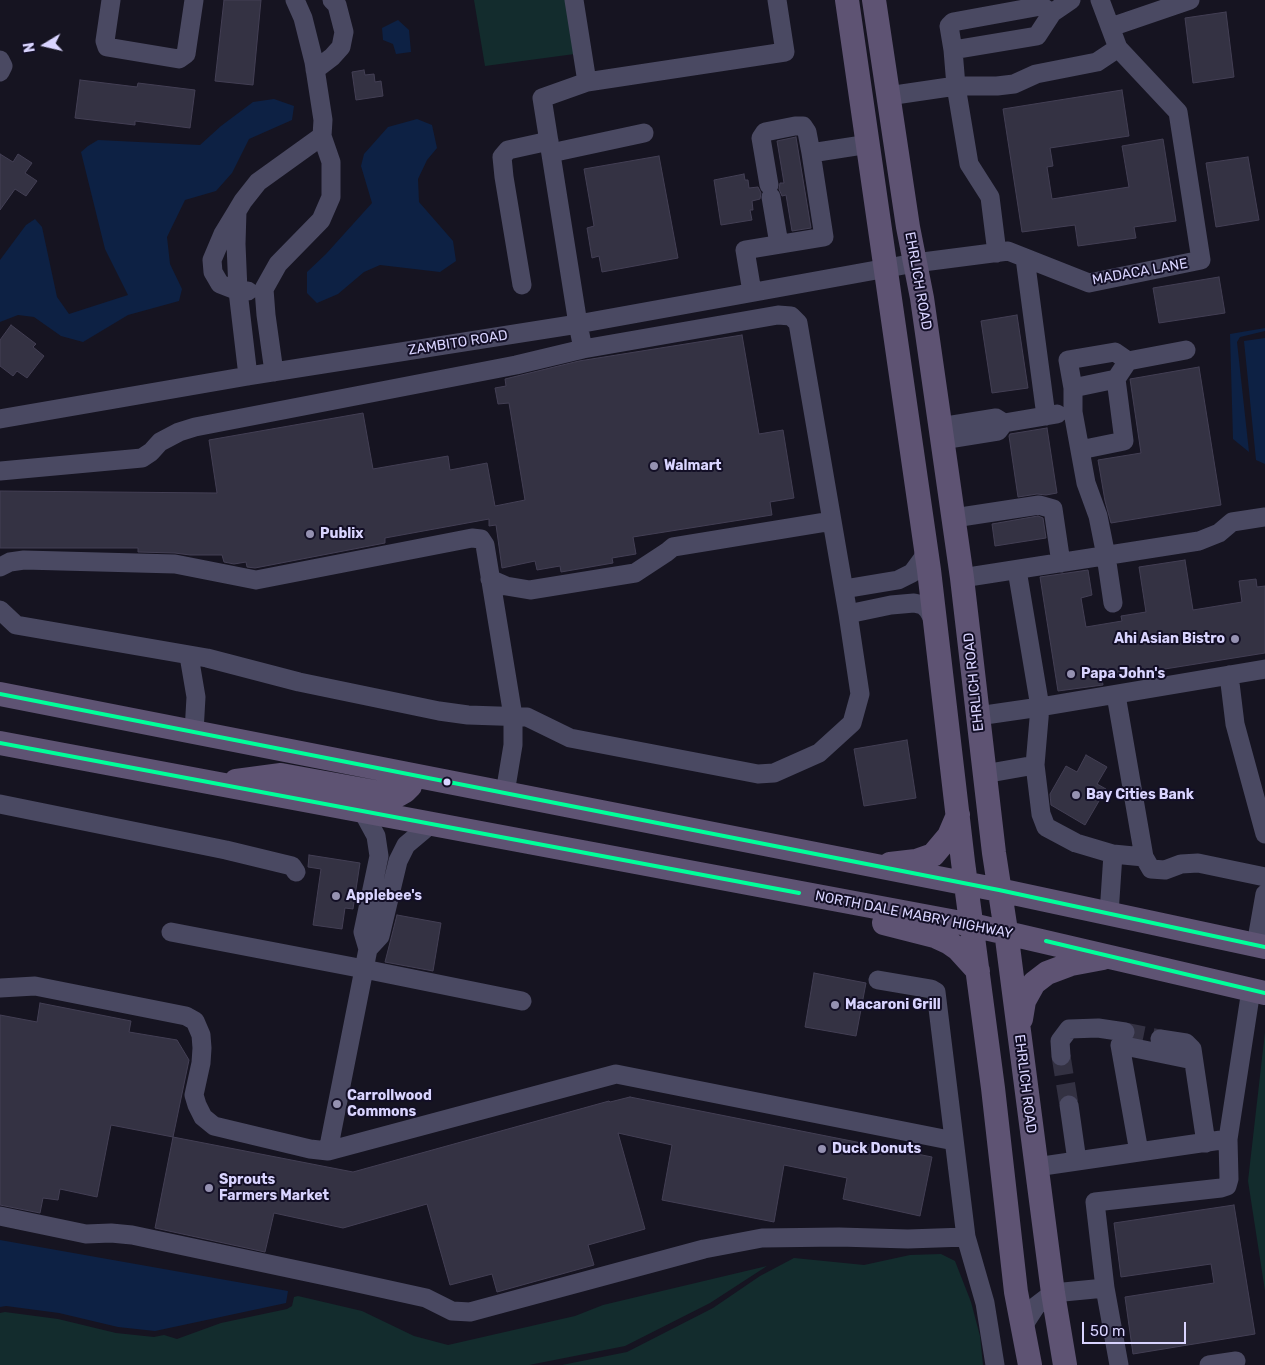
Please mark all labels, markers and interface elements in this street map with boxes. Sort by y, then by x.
north arrow [20,20,70,70]
text: N [21,41,39,54]
street label: EHRLICH ROAD [901,231,935,331]
street label: MADACA LANE [1091,255,1189,289]
street label: ZAMBITO ROAD [407,327,509,359]
place label: Walmart [664,458,722,474]
marker: Walmart [648,460,660,472]
place label: Publix [320,526,364,542]
marker: Publix [304,528,316,540]
place label: Ahi Asian Bistro [1114,631,1225,647]
street label: EHRLICH ROAD [960,632,988,732]
marker: Ahi Asian Bistro [1229,633,1241,645]
place label: Papa John's [1081,666,1165,682]
marker: Papa John's [1065,668,1077,680]
unlabelled marker [442,777,452,787]
place label: Bay Cities Bank [1086,787,1194,803]
marker: Bay Cities Bank [1070,789,1082,801]
place label: Applebee's [346,888,422,904]
street label: NORTH DALE MABRY HIGHWAY [814,888,1014,942]
marker: Applebee's [330,890,342,902]
place label: Macaroni Grill [845,997,941,1013]
marker: Macaroni Grill [829,999,841,1011]
street label: EHRLICH ROAD [1011,1034,1039,1134]
place label: Carrollwood Commons [347,1088,432,1120]
marker: Carrollwood Commons [331,1098,343,1110]
place label: Duck Donuts [832,1141,921,1157]
marker: Duck Donuts [816,1143,828,1155]
place label: Sprouts Farmers Market [219,1172,329,1204]
marker: Sprouts Farmers Market [203,1182,215,1194]
scale bar [1085,1312,1189,1344]
text: 50 m [1090,1322,1125,1340]

